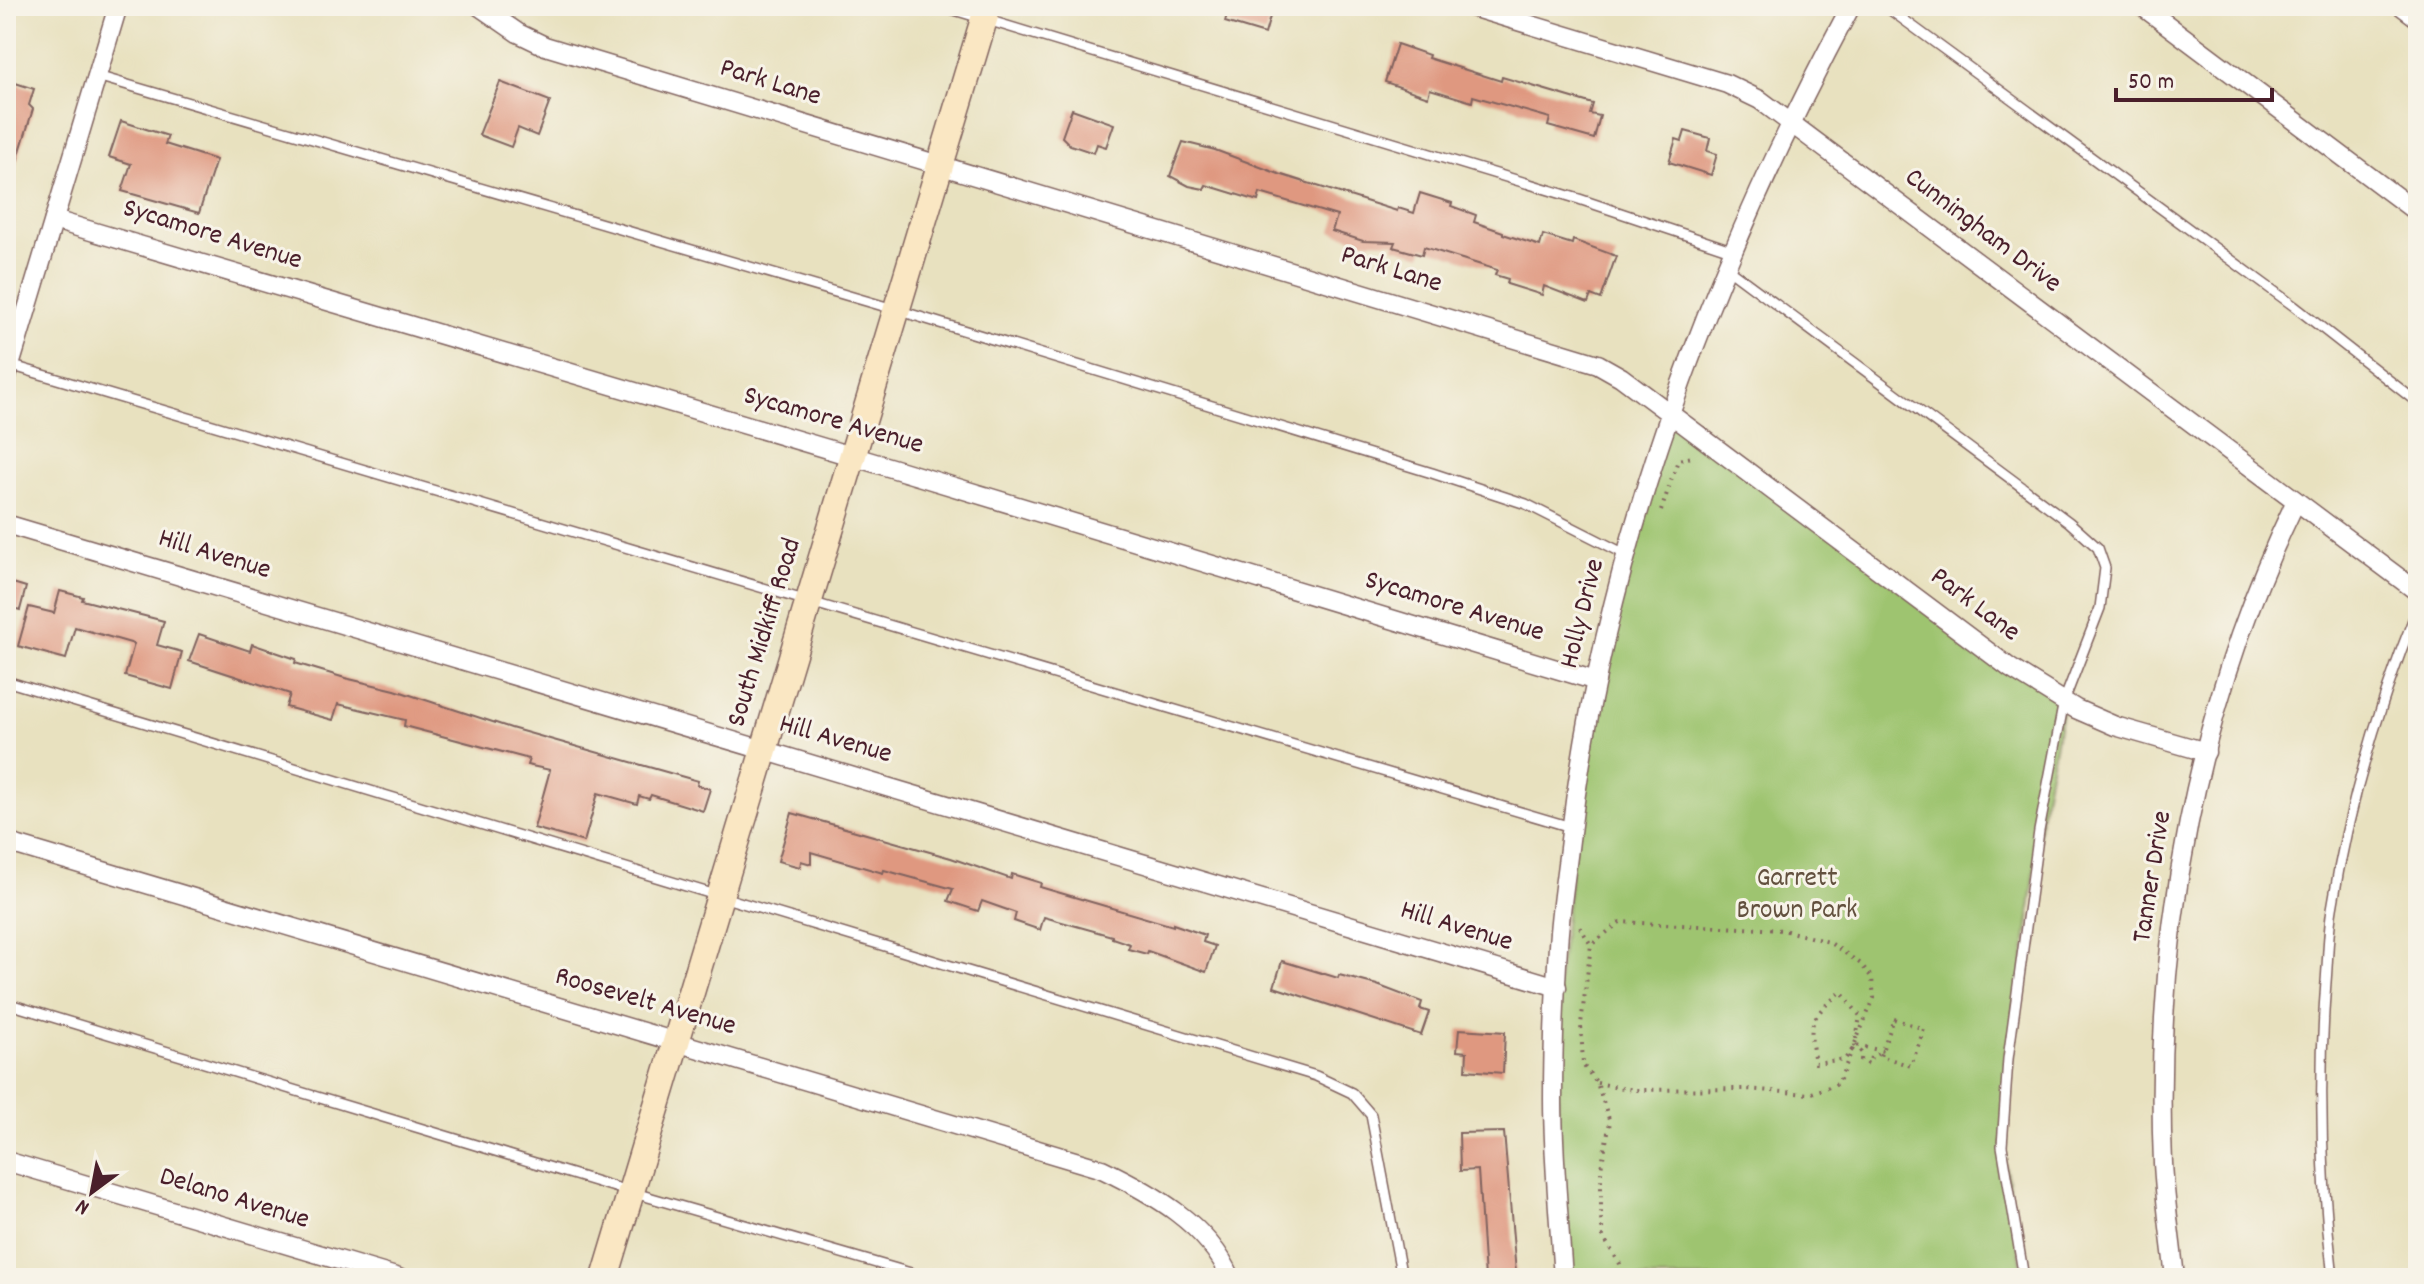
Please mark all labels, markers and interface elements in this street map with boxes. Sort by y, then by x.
street label: Park Lane [714,50,826,118]
scale bar [2116,52,2272,102]
text: 50 m [2128,66,2174,100]
street label: Cunningham Drive [1895,160,2069,304]
street label: Sycamore Avenue [117,190,307,282]
street label: Park Lane [1335,237,1447,305]
street label: Sycamore Avenue [738,377,928,467]
street label: Hill Avenue [153,520,275,592]
street label: South Midkiff Road [718,534,814,732]
street label: Holly Drive [1551,555,1617,673]
street label: Park Lane [1920,559,2028,653]
street label: Sycamore Avenue [1359,562,1549,654]
street label: Hill Avenue [774,706,896,776]
street label: Tanner Drive [2124,808,2184,946]
park label: Garrett Brown Park [1736,860,1858,932]
street label: Hill Avenue [1395,892,1517,964]
street label: Roosevelt Avenue [550,958,740,1048]
north arrow [52,1152,132,1232]
street label: Delano Avenue [154,1158,314,1242]
text: N [70,1190,96,1222]

